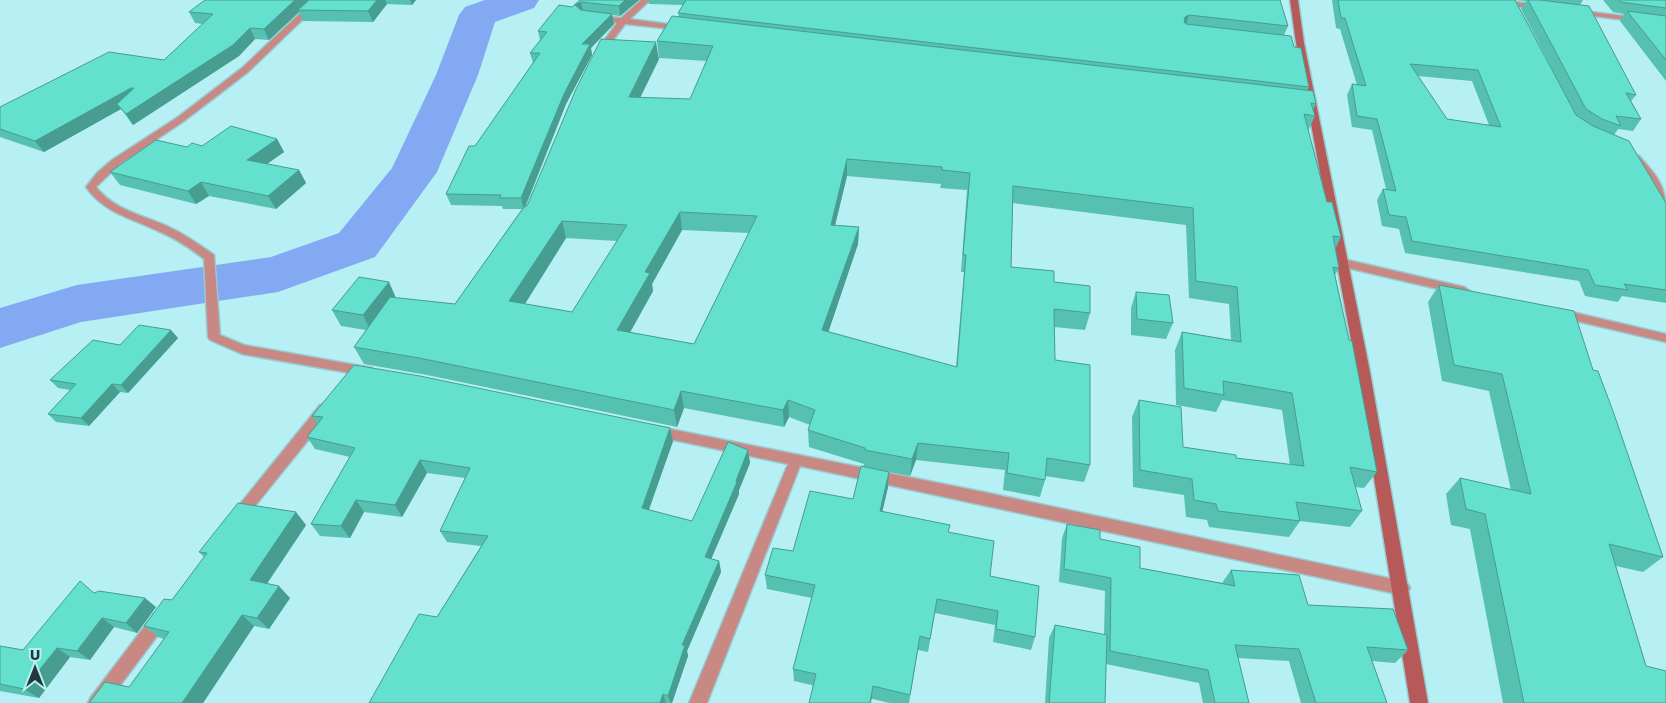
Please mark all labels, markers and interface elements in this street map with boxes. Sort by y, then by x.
north arrow [10,643,60,693]
text: U [30,646,40,663]

